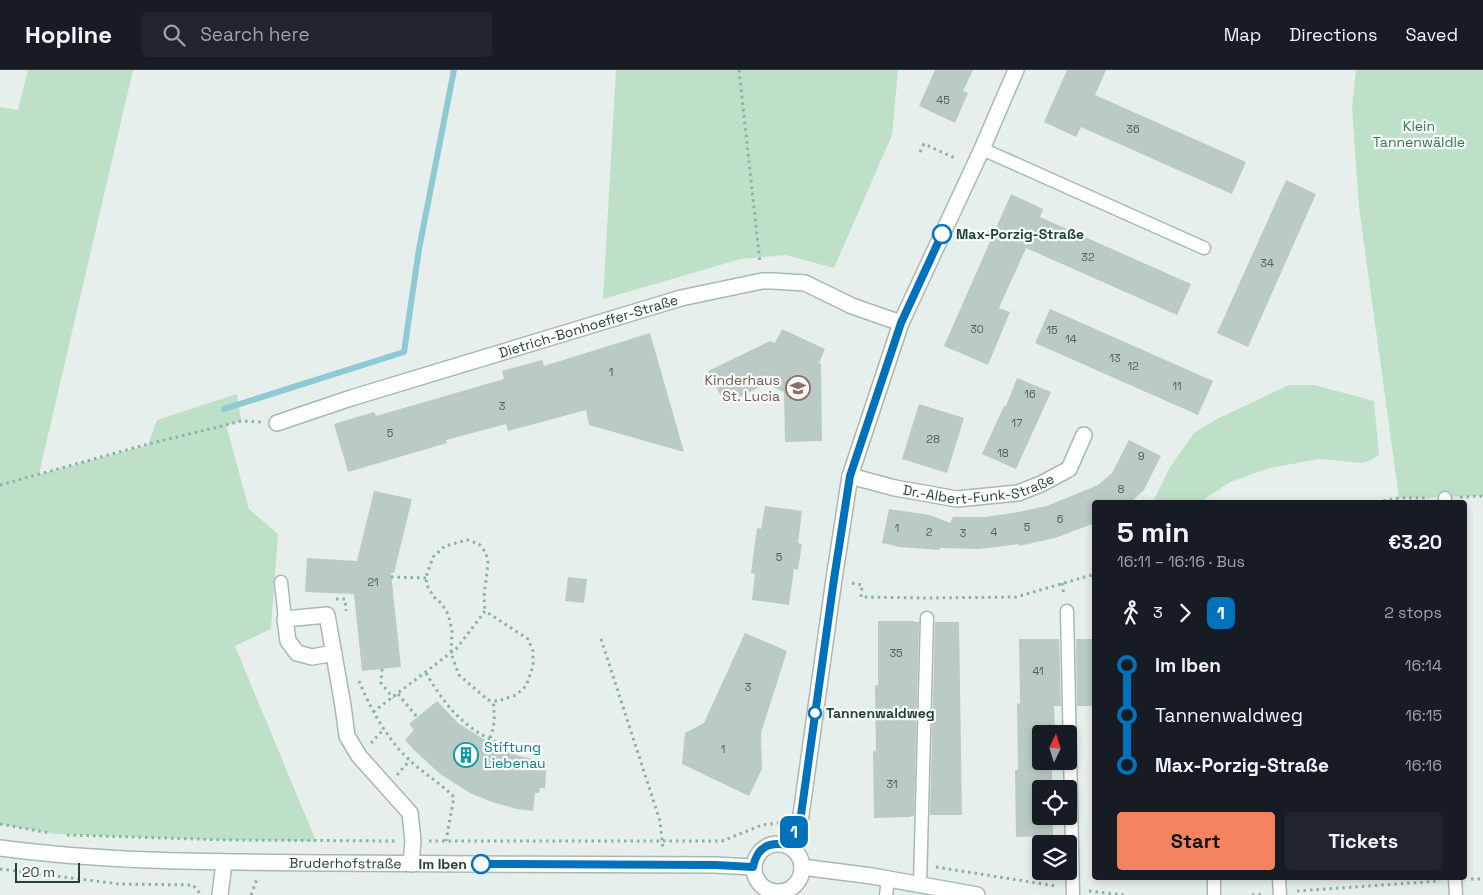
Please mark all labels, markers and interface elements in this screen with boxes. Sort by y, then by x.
search box [142,12,492,57]
text: Hopline [25,19,112,50]
icon: search [160,21,188,49]
text: Search here [200,22,310,47]
text: Map [1224,23,1261,46]
text: Directions [1289,23,1378,46]
text: Saved [1406,23,1458,46]
house number: 45 [936,93,950,107]
park label: Klein Tannenwäldle [1373,117,1465,151]
house number: 36 [1126,122,1140,136]
marker: Max-Porzig-Straße [932,224,952,244]
place label: Max-Porzig-Straße [956,225,1084,243]
house number: 32 [1081,250,1095,264]
house number: 34 [1260,256,1274,270]
street label: Dietrich-Bonhoeffer-Straße [496,290,680,362]
house number: 30 [970,322,984,336]
house number: 15 [1046,323,1058,337]
house number: 14 [1065,332,1077,346]
house number: 13 [1109,351,1121,365]
house number: 12 [1127,359,1139,373]
house number: 1 [609,365,613,379]
place label: Kinderhaus St. Lucia [704,371,780,405]
school or university icon: Kinderhaus St. Lucia [785,375,811,401]
house number: 11 [1172,379,1182,393]
house number: 16 [1024,387,1036,401]
house number: 3 [499,399,506,413]
house number: 17 [1012,416,1022,430]
house number: 5 [387,426,394,440]
house number: 28 [926,432,940,446]
house number: 18 [997,446,1009,460]
house number: 9 [1138,449,1145,463]
street label: Dr.-Albert-Funk-Straße [902,470,1057,508]
house number: 8 [1118,482,1125,496]
house number: 6 [1057,512,1064,526]
text: 5 min [1117,514,1190,550]
house number: 5 [1024,520,1031,534]
house number: 1 [895,521,899,535]
house number: 2 [926,525,933,539]
house number: 4 [991,525,998,539]
house number: 3 [960,526,967,540]
text: €3.20 [1388,530,1442,555]
house number: 5 [776,550,783,564]
text: 16:11 – 16:16 · Bus [1117,551,1245,572]
house number: 21 [367,575,379,589]
icon: walk [1117,599,1145,627]
icon: forward [1171,599,1199,627]
text: 1 [1217,601,1225,624]
text: 3 [1153,602,1163,623]
text: 2 stops [1384,602,1442,623]
house number: 35 [889,646,903,660]
text: Im Iben [1155,653,1221,678]
text: 16:14 [1405,655,1442,676]
house number: 41 [1032,664,1044,678]
house number: 3 [745,680,752,694]
text: Tannenwaldweg [1155,703,1303,728]
place label: Tannenwaldweg [826,704,935,722]
text: 16:15 [1405,705,1442,726]
marker: Tannenwaldweg [808,706,822,720]
north arrow [1032,725,1078,770]
map controls [1032,725,1077,880]
place label: Stiftung Liebenau [484,738,546,772]
building icon: Stiftung Liebenau [453,742,479,768]
house number: 1 [721,742,725,756]
text: Max-Porzig-Straße [1155,753,1329,778]
text: 16:16 [1405,755,1442,776]
house number: 31 [886,777,898,791]
button: locate [1032,780,1077,825]
button: Start [1117,812,1275,870]
button: Tickets [1285,812,1442,870]
line badge: 1 [778,816,810,848]
text: 1 [790,820,798,843]
button: layers [1032,835,1077,880]
street label: Bruderhofstraße [289,854,402,873]
marker: Im Iben [471,854,491,874]
place label: Im Iben [418,855,467,873]
scale bar [15,860,80,883]
text: 20 m [22,863,55,881]

